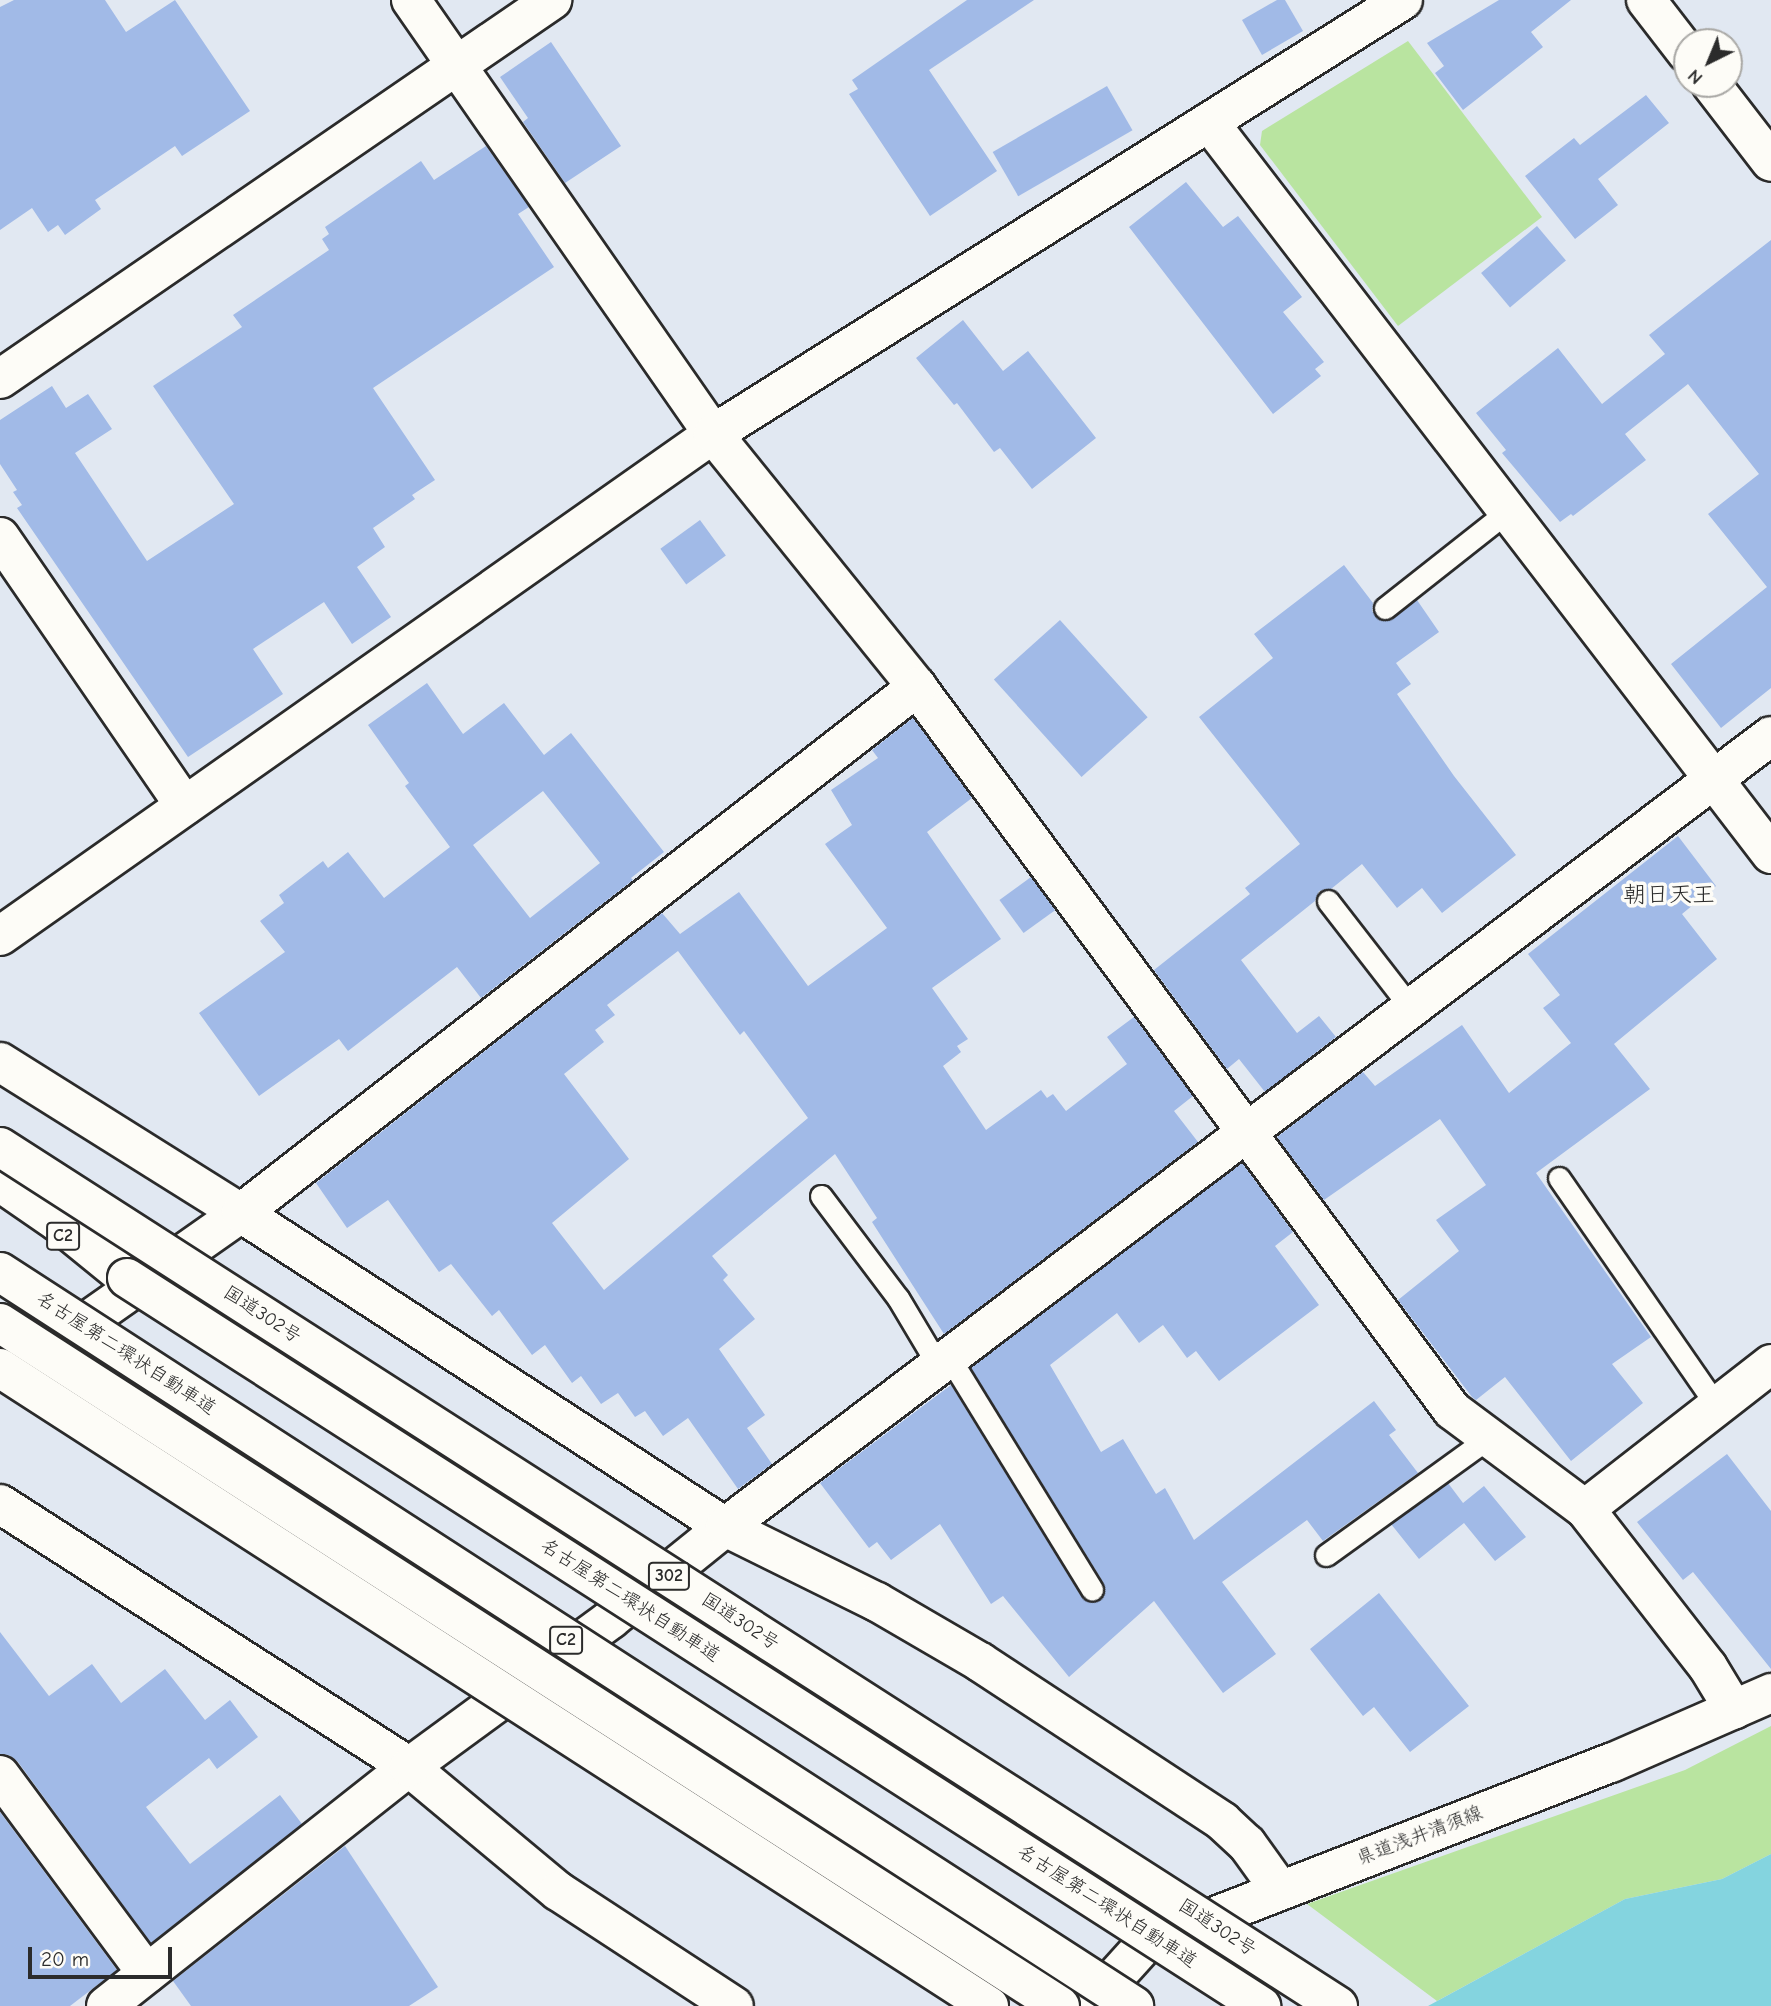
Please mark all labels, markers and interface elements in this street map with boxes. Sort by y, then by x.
north arrow [1673,28,1743,98]
text: N [1683,65,1707,89]
district label: 朝日天王 [1623,881,1715,909]
road number: C2 [46,1222,80,1251]
street label: 国道302号 [219,1281,305,1349]
street label: 名古屋第二環状自動車道 [32,1288,220,1420]
street label: 名古屋第二環状自動車道 [536,1535,724,1667]
road number: 302 [646,1562,692,1590]
street label: 国道302号 [697,1588,783,1656]
road number: C2 [548,1625,584,1654]
street label: 県道浅井清須線 [1354,1802,1486,1870]
street label: 名古屋第二環状自動車道 [1013,1841,1201,1973]
street label: 国道302号 [1174,1894,1260,1962]
scale bar [32,1932,175,1976]
text: 20 m [41,1947,89,1971]

